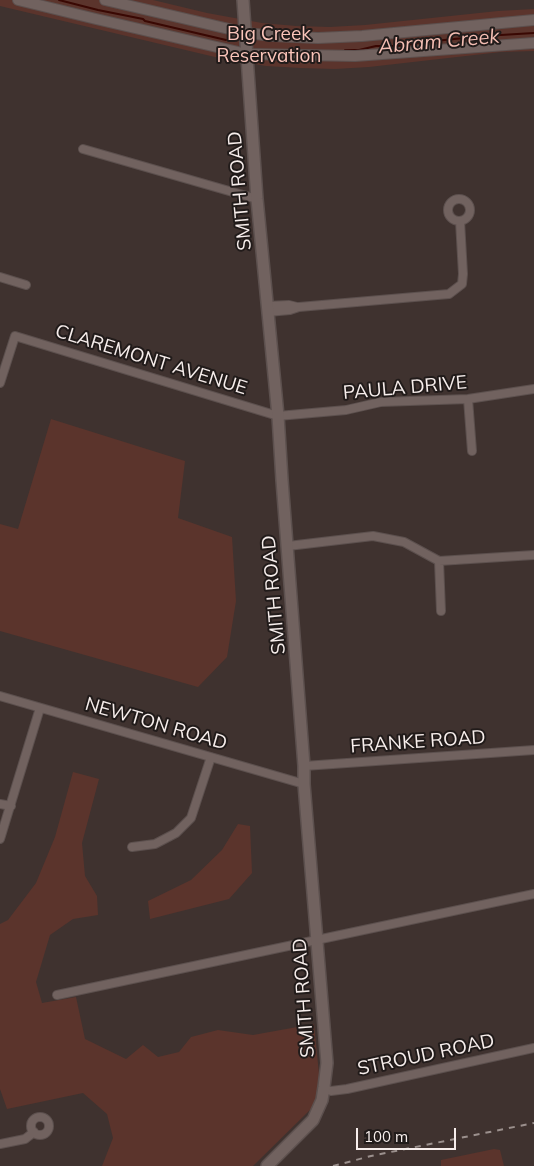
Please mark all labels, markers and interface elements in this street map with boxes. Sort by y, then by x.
park label: Big Creek Reservation [217,23,321,67]
water label: Abram Creek [377,25,501,59]
street label: SMITH ROAD [223,130,257,252]
street label: CLAREMONT AVENUE [52,320,250,400]
street label: PAULA DRIVE [342,371,468,405]
street label: SMITH ROAD [257,534,291,656]
street label: NEWTON ROAD [82,693,230,755]
street label: FRANKE ROAD [350,726,486,758]
street label: SMITH ROAD [288,938,320,1058]
street label: STROUD ROAD [355,1029,497,1081]
scale bar [359,1118,459,1150]
text: 100 m [364,1127,408,1146]

